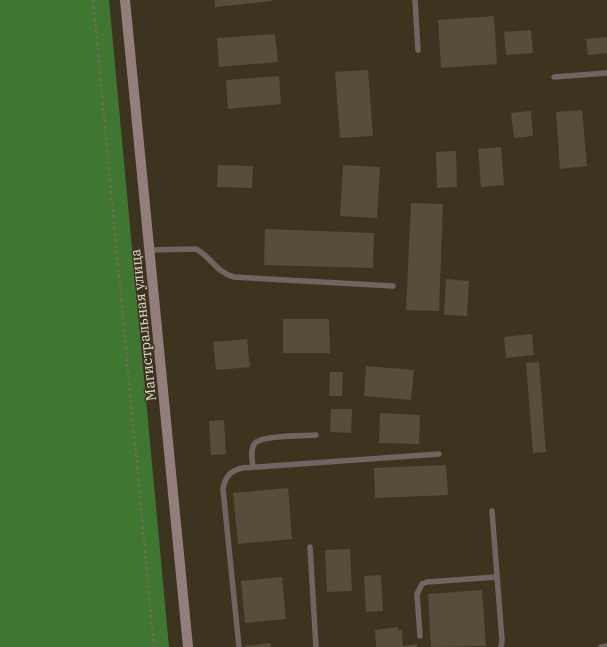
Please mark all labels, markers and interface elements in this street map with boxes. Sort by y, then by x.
street label: Магистральная улица [126,248,160,402]

